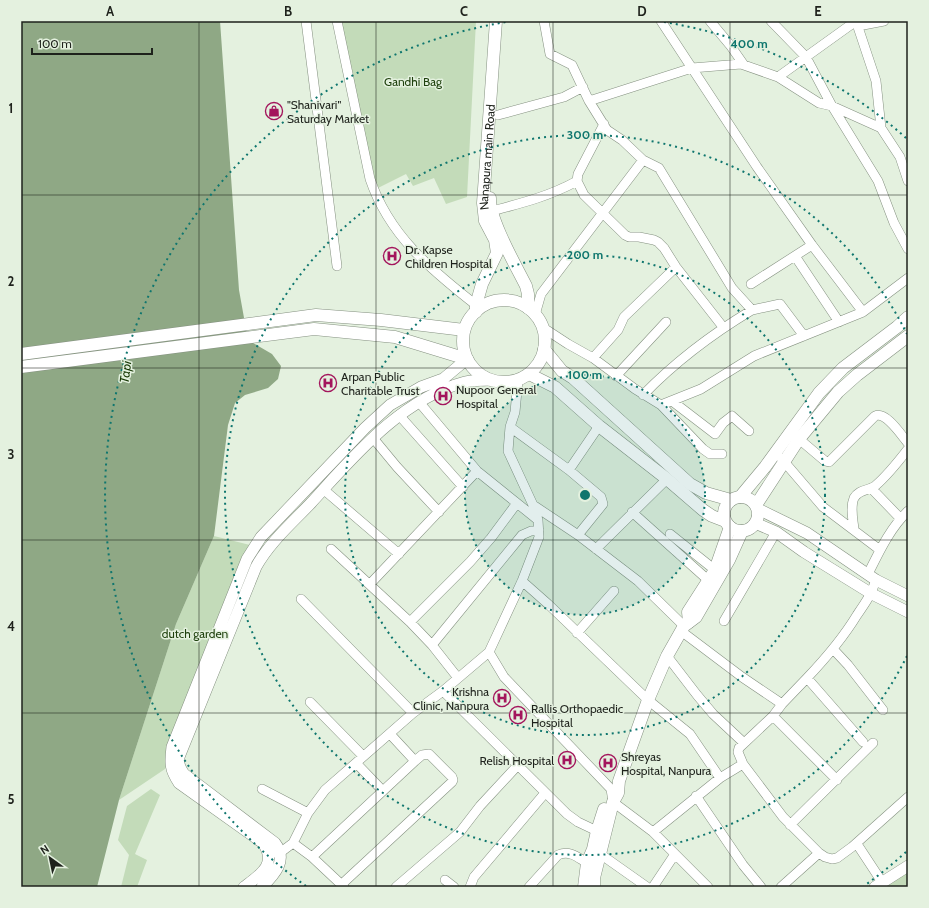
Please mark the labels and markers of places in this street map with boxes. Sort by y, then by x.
place label: "Shanivari" Saturday Market [287,97,369,126]
shop icon: "Shanivari" Saturday Market [264,101,284,121]
place label: Dr. Kapse Children Hospital [405,242,492,271]
hospital icon: Dr. Kapse Children Hospital [382,246,402,266]
place label: Arpan Public Charitable Trust [341,369,420,398]
hospital icon: Arpan Public Charitable Trust [318,373,338,393]
place label: Nupoor General Hospital [456,382,536,411]
hospital icon: Nupoor General Hospital [433,386,453,406]
centre of rings [578,488,592,502]
place label: Krishna Clinic, Nanpura [413,684,489,713]
hospital icon: Krishna Clinic, Nanpura [492,688,512,708]
place label: Rallis Orthopaedic Hospital [531,701,624,730]
hospital icon: Rallis Orthopaedic Hospital [508,705,528,725]
place label: Shreyas Hospital, Nanpura [621,749,712,778]
hospital icon: Relish Hospital [557,750,577,770]
place label: Relish Hospital [480,753,554,768]
hospital icon: Shreyas Hospital, Nanpura [598,753,618,773]

